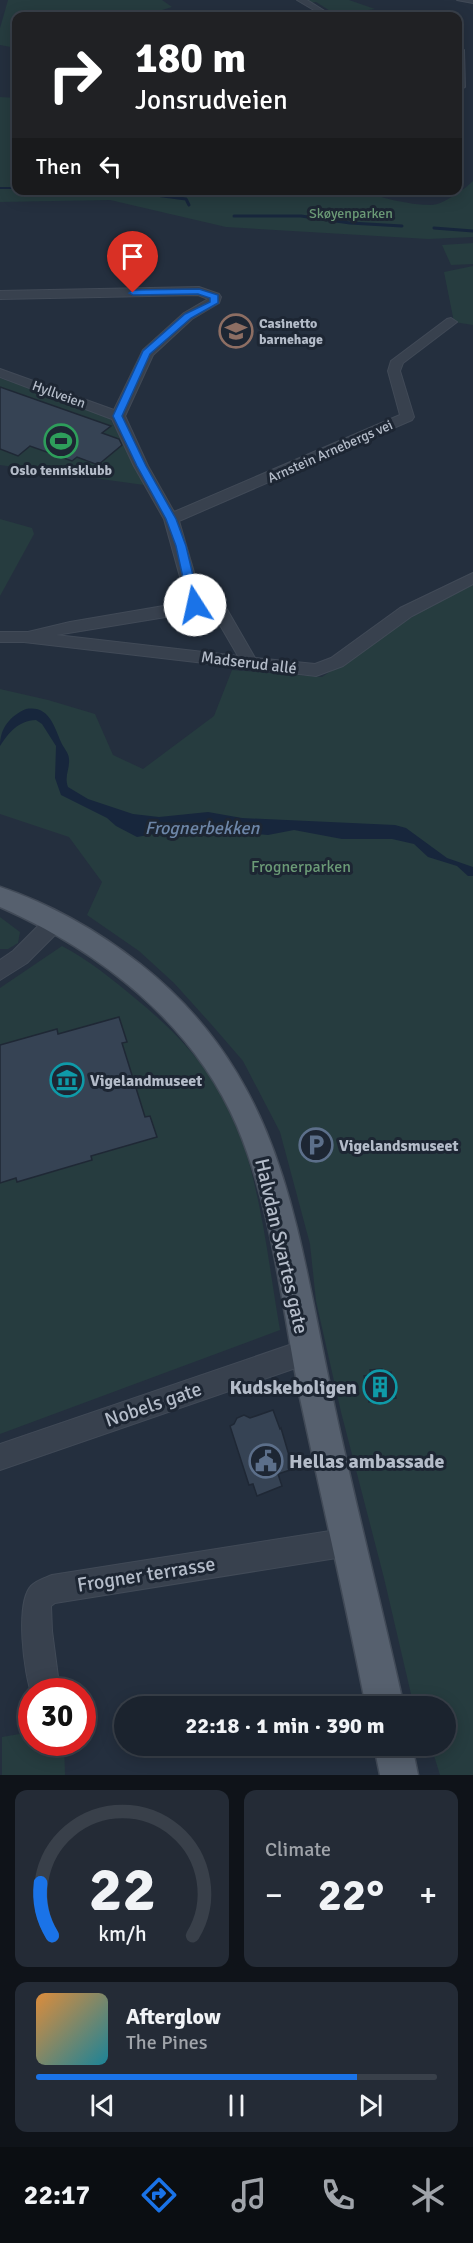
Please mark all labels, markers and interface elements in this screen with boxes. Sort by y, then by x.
text: 180 m [135,33,246,84]
icon: right [36,36,114,114]
text: Jonsrudveien [135,84,288,117]
icon: left [94,150,127,183]
text: Then [36,153,82,180]
park label: Skøyenparken [309,205,393,222]
pin [107,231,158,293]
icon: arrive [116,240,149,273]
school or university icon: Casinetto barnehage [218,313,254,349]
place label: Casinetto barnehage [259,315,323,348]
street label: Hyllveien [30,377,88,412]
street label: Arnstein Arnebergs vei [265,416,395,487]
sports icon: Oslo tennisklubb [43,423,79,459]
place label: Oslo tennisklubb [10,462,112,479]
position arrow [163,573,227,637]
street label: Madserud allé [200,647,298,679]
water label: Frognerbekken [145,817,260,839]
park label: Frognerparken [251,857,351,877]
museum icon: Vigelandmuseet [49,1062,85,1098]
place label: Vigelandmuseet [90,1071,202,1091]
parking icon: Vigelandsmuseet [298,1127,334,1163]
place label: Vigelandsmuseet [339,1136,458,1156]
street label: Halvdan Svartes gate [249,1156,314,1336]
building icon: Kudskeboligen [362,1369,398,1405]
place label: Kudskeboligen [230,1375,357,1400]
street label: Nobels gate [101,1376,205,1433]
public building icon: Hellas ambassade [248,1443,284,1479]
place label: Hellas ambassade [289,1449,445,1474]
street label: Frogner terrasse [75,1551,217,1598]
speed limit sign: 30 [18,1678,96,1756]
text: 22:18 · 1 min · 390 m [185,1712,385,1739]
text: Climate [265,1837,331,1862]
text: 22 [88,1851,156,1928]
text: 22° [318,1868,384,1923]
text: − [265,1875,283,1916]
text: + [419,1875,437,1916]
text: km/h [98,1921,146,1947]
text: Afterglow [126,2003,221,2030]
text: The Pines [126,2030,208,2055]
icon: previous [86,2089,119,2122]
icon: pause [220,2089,253,2122]
icon: next [354,2089,387,2122]
icon: directions [138,2174,180,2216]
icon: music [228,2174,270,2216]
icon: phone [317,2174,359,2216]
icon: climate [407,2174,449,2216]
text: 22:17 [24,2179,90,2212]

